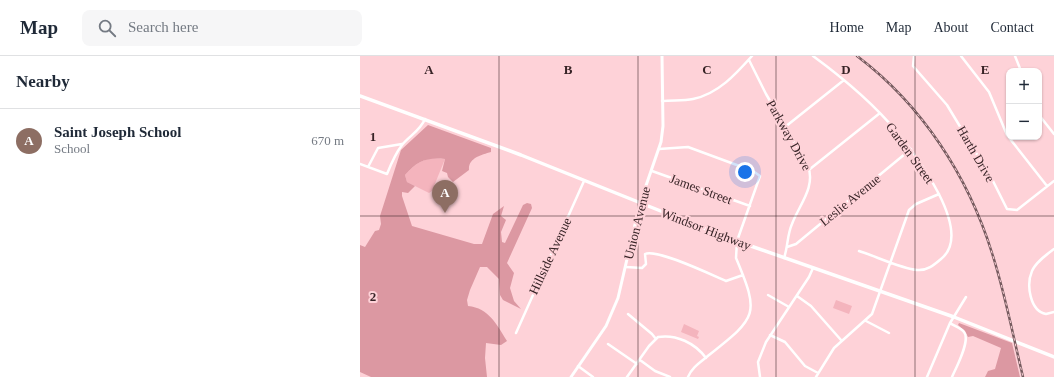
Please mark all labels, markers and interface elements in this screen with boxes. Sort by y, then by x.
search box [82,10,362,46]
text: Map [20,17,58,38]
icon: search [96,17,118,39]
text: Search here [128,19,198,35]
text: Home [830,20,864,35]
text: Map [886,20,911,35]
text: About [933,20,968,35]
text: Contact [990,20,1034,35]
text: A [424,62,434,77]
text: B [564,62,573,77]
text: C [702,62,712,77]
text: D [841,62,851,77]
text: E [981,62,989,77]
map controls [1006,68,1042,140]
button: + [1006,68,1042,104]
text: Nearby [16,72,70,91]
street label: Parkway Drive [763,97,815,173]
button: − [1006,104,1042,140]
street label: Garden Street [883,120,937,187]
street label: Harth Drive [954,123,998,185]
text: Saint Joseph School [54,124,182,140]
text: 1 [370,129,376,144]
text: A [24,133,34,148]
text: 670 m [311,133,344,148]
text: School [54,141,90,156]
your location [735,162,755,182]
street label: James Street [668,171,735,207]
street label: Leslie Avenue [817,171,884,229]
pin: A [432,180,458,213]
street label: Union Avenue [621,185,653,261]
street label: Windsor Highway [659,205,754,253]
street label: Hillside Avenue [526,215,574,297]
text: 2 [370,289,376,304]

